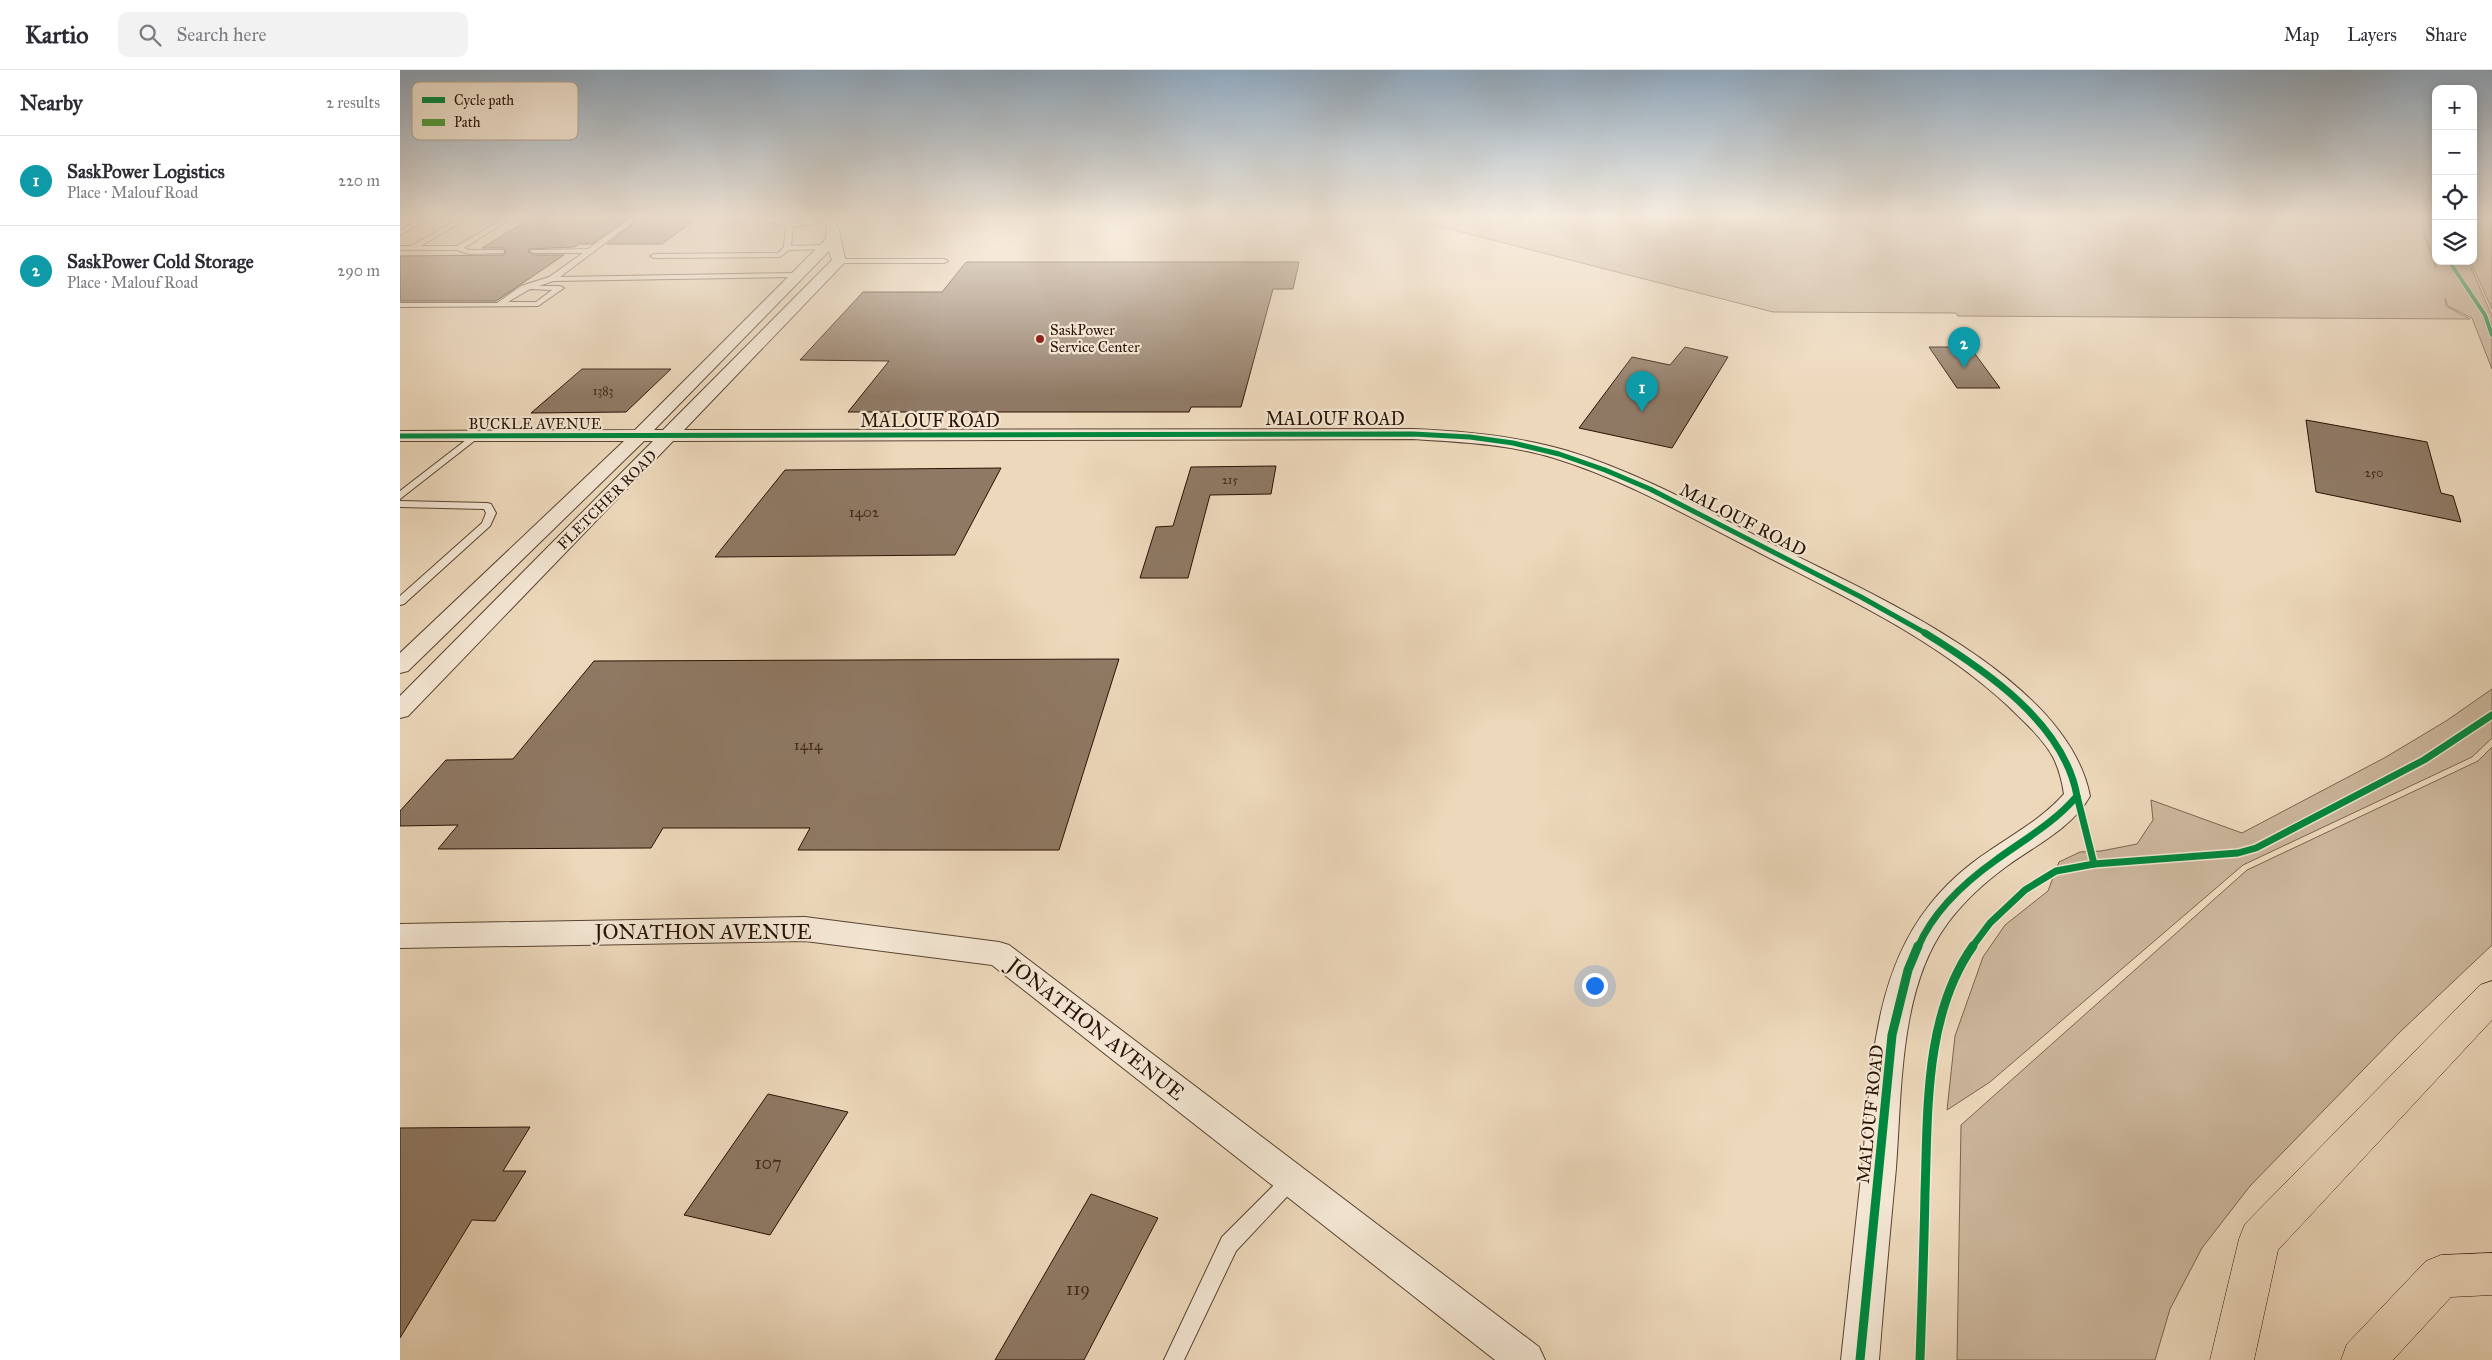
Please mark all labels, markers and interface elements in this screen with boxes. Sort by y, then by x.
search box [118,12,468,57]
text: Kartio [25,20,88,50]
icon: search [136,21,164,49]
text: Search here [176,23,266,46]
text: Map [2284,24,2319,46]
text: Layers [2347,24,2397,46]
text: Share [2425,24,2467,46]
legend [412,82,578,140]
map controls [2432,85,2477,265]
button: + [2432,85,2477,130]
text: Nearby [20,90,83,116]
text: Cycle path [454,92,514,109]
text: 2 results [326,93,380,112]
text: Path [454,114,481,131]
button: − [2432,130,2477,175]
text: SaskPower Logistics [67,160,225,183]
text: 1 [33,171,39,190]
text: 220 m [338,171,380,190]
button: locate [2432,175,2477,220]
text: Place · Malouf Road [67,183,198,202]
button: layers [2432,220,2477,265]
text: SaskPower Cold Storage [67,250,254,273]
text: 2 [32,261,40,280]
text: 290 m [337,261,380,280]
text: Place · Malouf Road [67,273,198,292]
place label: SaskPower Service Center [1050,321,1140,356]
pin: 2 [1948,327,1980,368]
marker: SaskPower Service Center [1034,333,1046,345]
pin: 1 [1626,371,1658,412]
house number: 1383 [593,384,614,398]
street label: MALOUF ROAD [1265,408,1405,430]
street label: MALOUF ROAD [860,410,1000,432]
street label: BUCKLE AVENUE [469,415,602,433]
street label: FLETCHER ROAD [554,446,661,553]
house number: 250 [2365,466,2383,480]
house number: 215 [1222,473,1238,487]
street label: MALOUF ROAD [1676,479,1810,561]
house number: 1402 [849,503,880,521]
house number: 1414 [794,736,823,754]
street label: JONATHON AVENUE [592,919,812,945]
street label: JONATHON AVENUE [1001,951,1190,1106]
your location [1582,973,1608,999]
street label: MALOUF ROAD [1852,1043,1888,1185]
house number: 107 [754,1152,782,1174]
house number: 119 [1066,1278,1090,1300]

